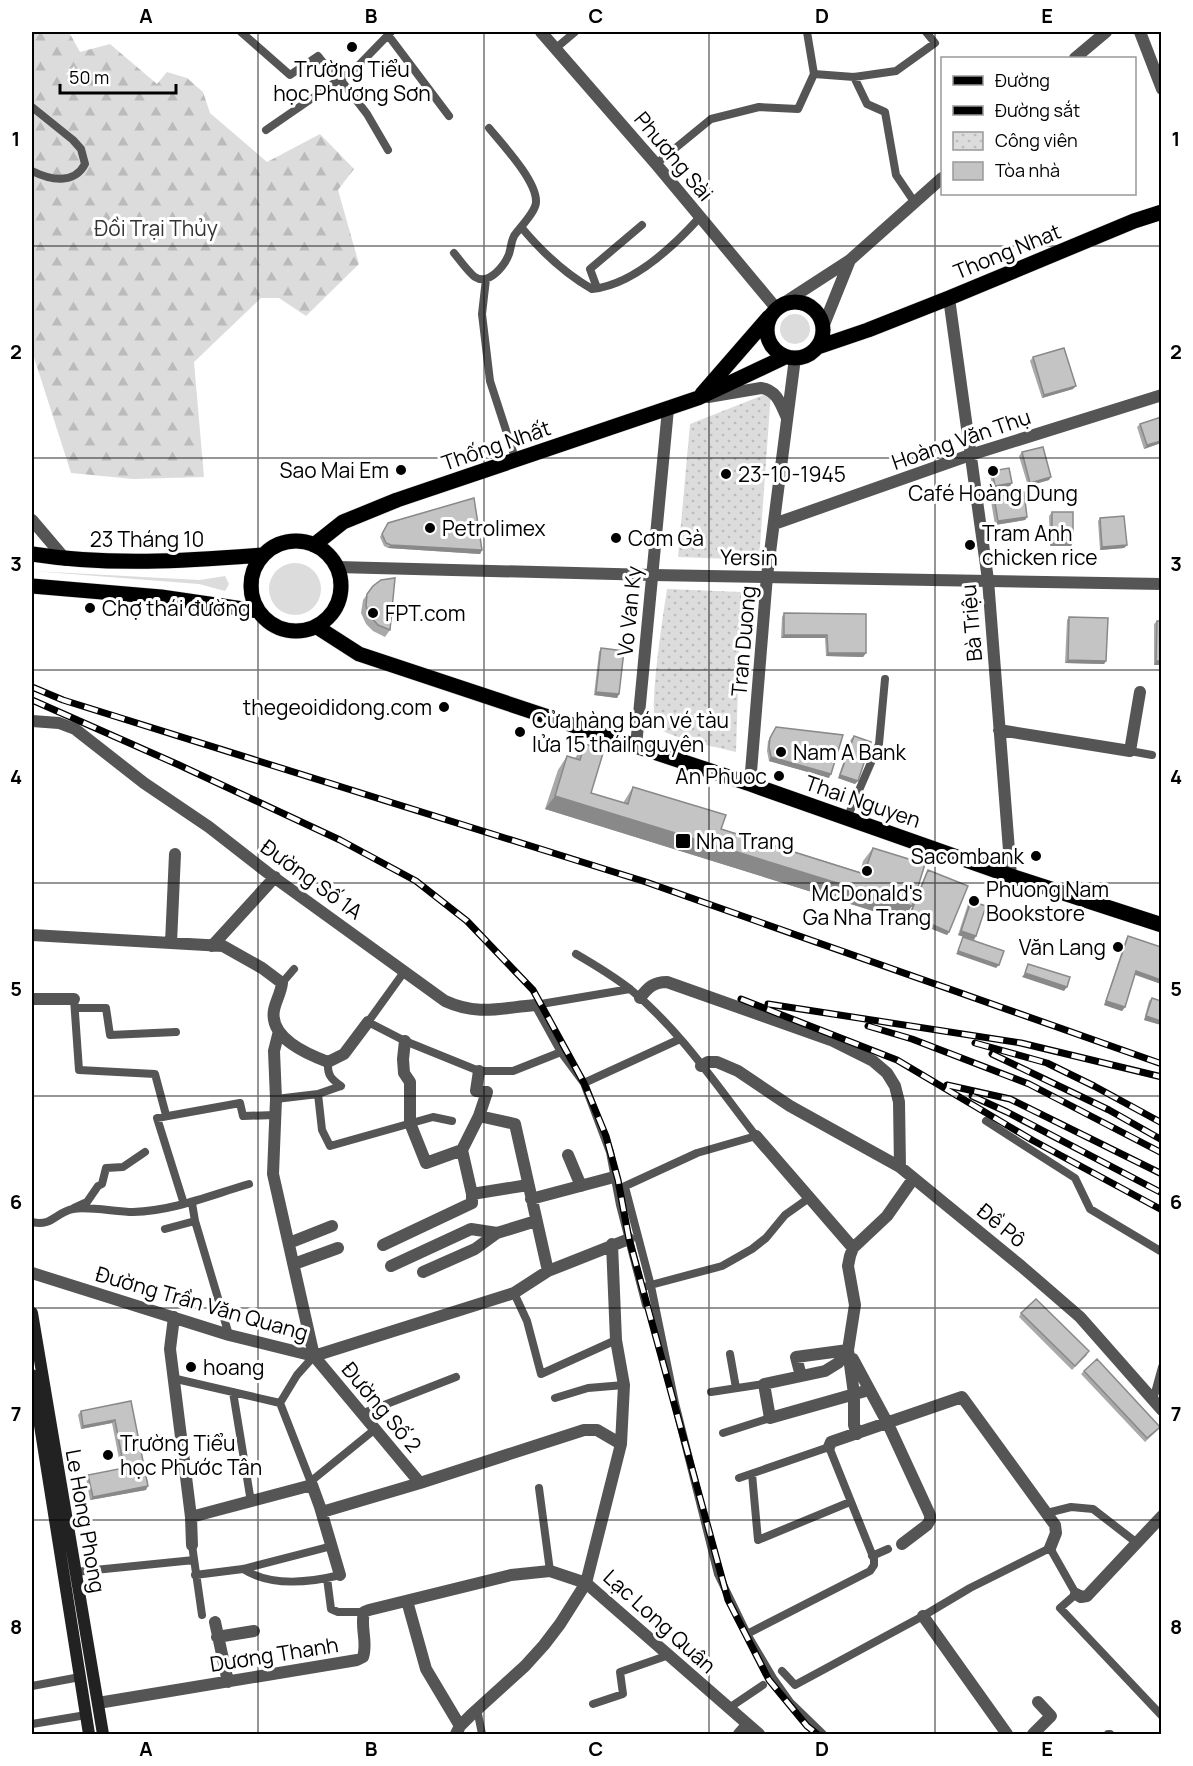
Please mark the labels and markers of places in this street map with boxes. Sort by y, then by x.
marker: Trường Tiểu học Phương Sơn [345,40,359,54]
place label: Trường Tiểu học Phương Sơn [273,55,431,107]
place label: Sao Mai Em [280,456,389,484]
place label: 23-10-1945 [738,460,846,488]
marker: Sao Mai Em [394,463,408,477]
marker: Café Hoàng Dung [986,464,1000,478]
marker: 23-10-1945 [719,467,733,481]
place label: Café Hoàng Dung [908,479,1078,507]
place label: Petrolimex [442,514,546,542]
place label: Tram Anh chicken rice [982,519,1098,571]
marker: Petrolimex [423,521,437,535]
place label: Cơm Gà [628,524,704,552]
marker: Cơm Gà [609,531,623,545]
marker: Tram Anh chicken rice [963,538,977,552]
place label: Chợ thái đường [102,594,250,622]
place label: FPT.com [385,599,466,627]
marker: Chợ thái đường [83,601,97,615]
marker: FPT.com [366,606,380,620]
place label: thegeoididong.com [243,693,432,721]
marker: thegeoididong.com [437,700,451,714]
place label: Cửa hàng bán vé tàu lửa 15 thái nguyên [532,706,729,758]
marker: Cửa hàng bán vé tàu lửa 15 thái nguyên [513,725,527,739]
place label: Nam A Bank [793,738,907,766]
marker: Nam A Bank [774,745,788,759]
place label: An Phuoc [675,762,767,790]
marker: An Phuoc [772,769,786,783]
place label: Nha Trang [696,827,794,855]
marker: Nha Trang [674,832,692,850]
place label: Sacombank [911,842,1025,870]
marker: Sacombank [1029,849,1043,863]
marker: McDonald's Ga Nha Trang [860,864,874,878]
place label: Phuong Nam Bookstore [986,875,1109,927]
place label: McDonald's Ga Nha Trang [803,879,931,931]
marker: Phuong Nam Bookstore [967,894,981,908]
place label: Văn Lang [1019,933,1106,961]
marker: Văn Lang [1111,940,1125,954]
place label: hoang [203,1353,264,1381]
marker: hoang [184,1360,198,1374]
place label: Trường Tiểu học Phước Tân [120,1429,262,1481]
marker: Trường Tiểu học Phước Tân [101,1448,115,1462]

